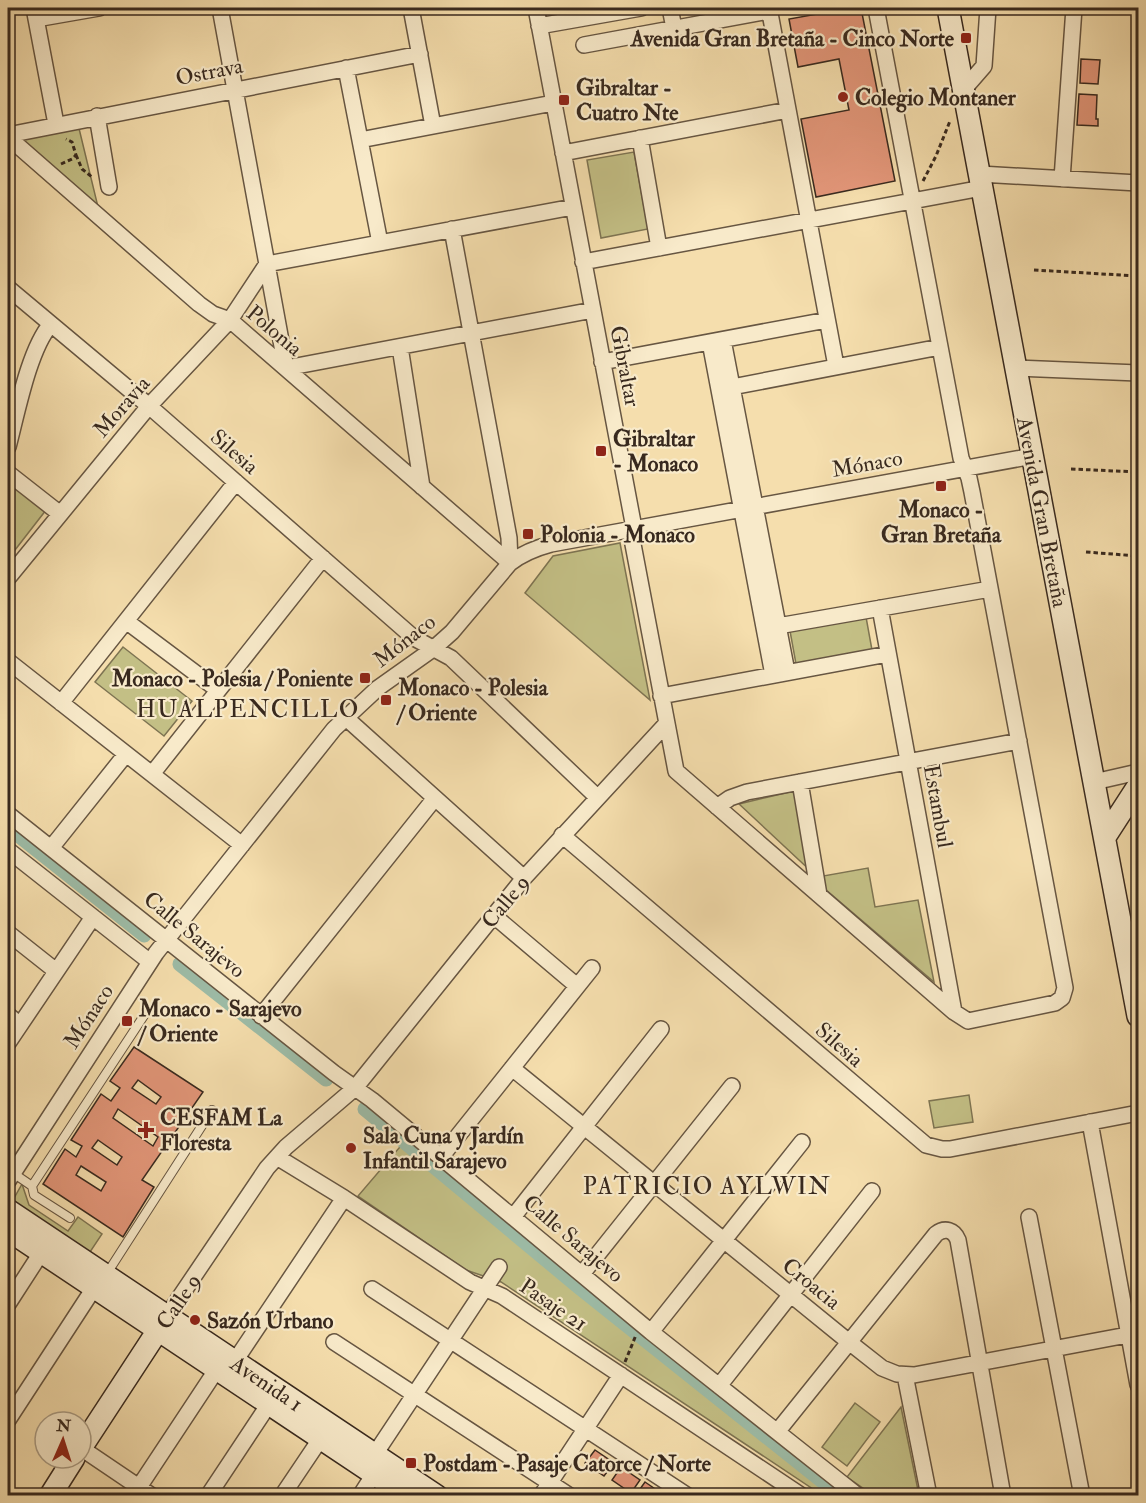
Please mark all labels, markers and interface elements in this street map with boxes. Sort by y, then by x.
place label: Avenida Gran Bretaña - Cinco Norte [630,25,955,53]
marker: Avenida Gran Bretaña - Cinco Norte [959,31,973,45]
street label: Ostrava [173,52,246,92]
place label: Gibraltar - Cuatro Nte [576,74,679,127]
place label: Colegio Montaner [855,84,1017,113]
marker: Colegio Montaner [836,90,850,104]
marker: Gibraltar - Cuatro Nte [557,93,571,107]
street label: Polonia [240,299,309,363]
street label: Gibraltar [603,323,647,410]
street label: Moravia [87,369,157,443]
street label: Avenida Gran Bretaña [1010,414,1074,611]
street label: Silesia [204,423,265,481]
place label: Gibraltar - Monaco [613,425,699,478]
marker: Gibraltar - Monaco [594,444,608,458]
street label: Mónaco [830,444,905,484]
marker: Monaco - Gran Bretaña [934,479,948,493]
place label: Monaco - Gran Bretaña [881,496,1002,549]
place label: Polonia - Monaco [540,521,695,549]
marker: Polonia - Monaco [521,527,535,541]
street label: Mónaco [368,608,441,674]
place label: Monaco - Polesia / Poniente [111,665,354,693]
marker: Monaco - Polesia / Poniente [358,671,372,685]
place label: Monaco - Polesia / Oriente [396,674,549,727]
marker: Monaco - Polesia / Oriente [379,693,393,707]
district label: HUALPENCILLO [136,694,360,725]
street label: Estambul [917,762,959,850]
street label: Calle 9 [475,869,536,934]
street label: Calle Sarajevo [138,885,251,984]
street label: Mónaco [58,979,120,1054]
place label: Monaco - Sarajevo / Oriente [137,995,302,1048]
marker: Monaco - Sarajevo / Oriente [120,1014,134,1028]
street label: Silesia [809,1016,870,1074]
place label: CESFAM La Floresta [160,1104,283,1157]
marker: CESFAM La Floresta [137,1121,155,1139]
place label: Sala Cuna y Jardín Infantil Sarajevo [363,1122,524,1175]
marker: Sala Cuna y Jardín Infantil Sarajevo [344,1141,358,1155]
district label: PATRICIO AYLWIN [583,1171,831,1202]
street label: Calle Sarajevo [517,1189,629,1289]
street label: Croacia [776,1252,847,1316]
street label: Calle 9 [150,1268,208,1335]
street label: Pasaje 21 [514,1272,593,1338]
place label: Sazón Urbano [207,1307,334,1335]
marker: Sazón Urbano [188,1313,202,1327]
street label: Avenida 1 [224,1349,308,1418]
north arrow [33,1410,93,1470]
text: N [55,1416,72,1436]
place label: Postdam - Pasaje Catorce / Norte [423,1450,712,1478]
marker: Postdam - Pasaje Catorce / Norte [404,1456,418,1470]

